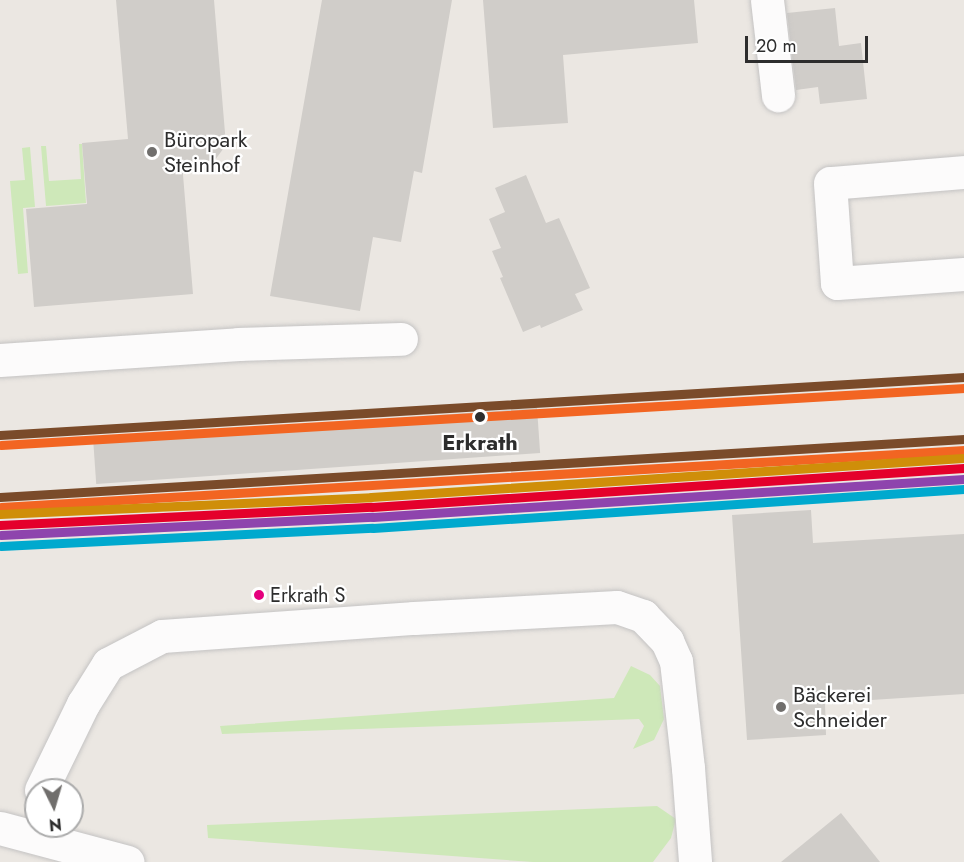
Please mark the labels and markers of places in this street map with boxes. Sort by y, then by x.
place label: Büropark Steinhof [164,126,247,178]
marker: Büropark Steinhof [145,145,159,159]
marker: Erkrath [470,407,490,427]
place label: Erkrath [442,430,518,456]
place label: Erkrath S [270,583,345,607]
marker: Erkrath S [253,589,265,601]
place label: Bäckerei Schneider [793,681,887,732]
marker: Bäckerei Schneider [774,700,788,714]

